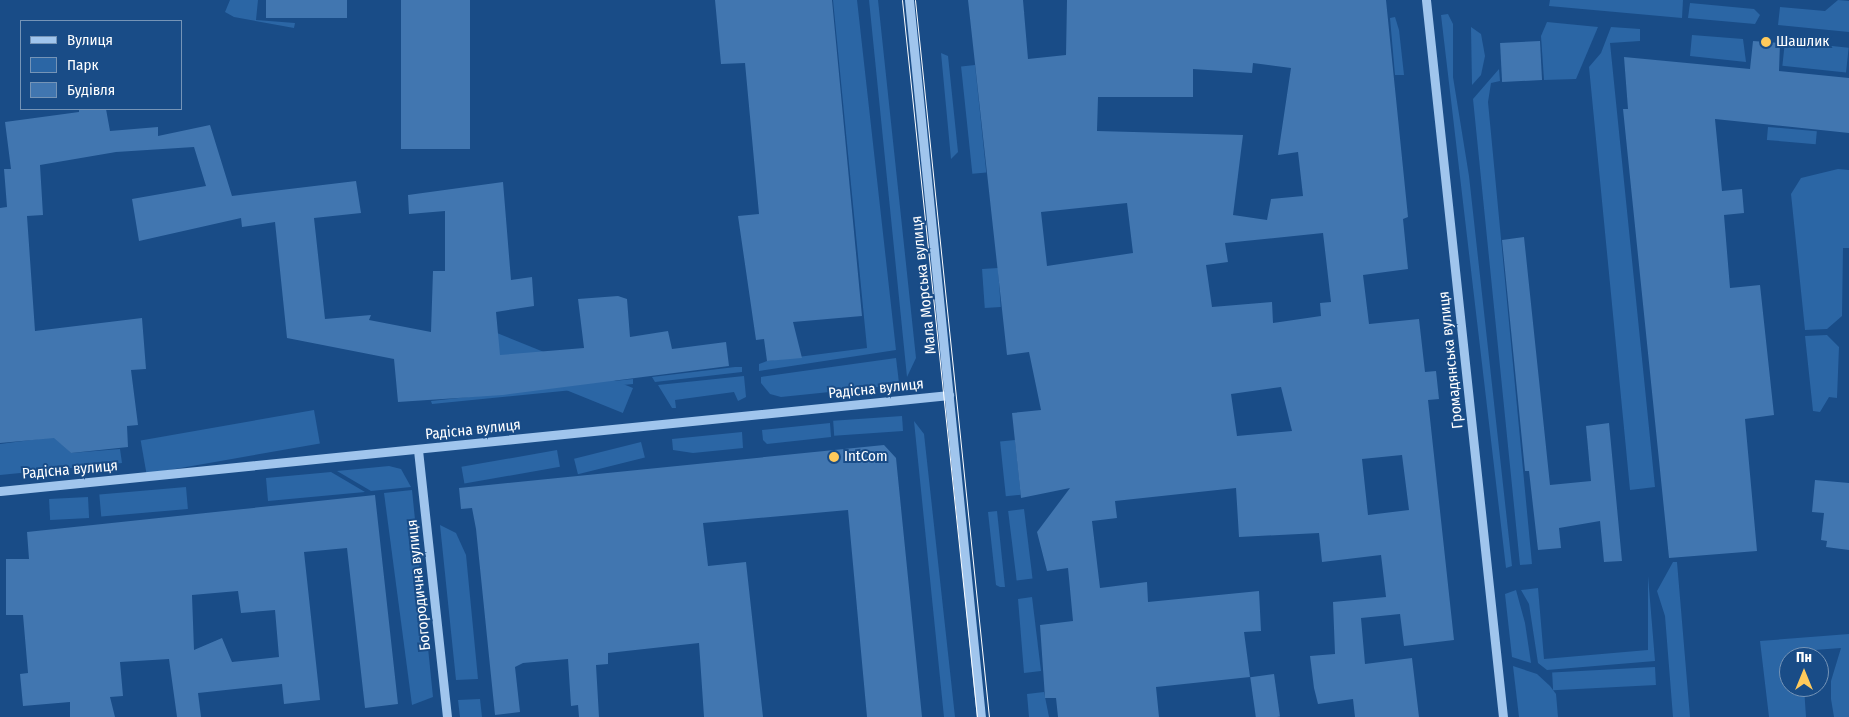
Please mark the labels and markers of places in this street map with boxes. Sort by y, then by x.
place label: Шашлик [1776,33,1829,51]
marker: Шашлик [1760,36,1772,48]
place label: IntCom [844,448,887,466]
marker: IntCom [828,451,840,463]

